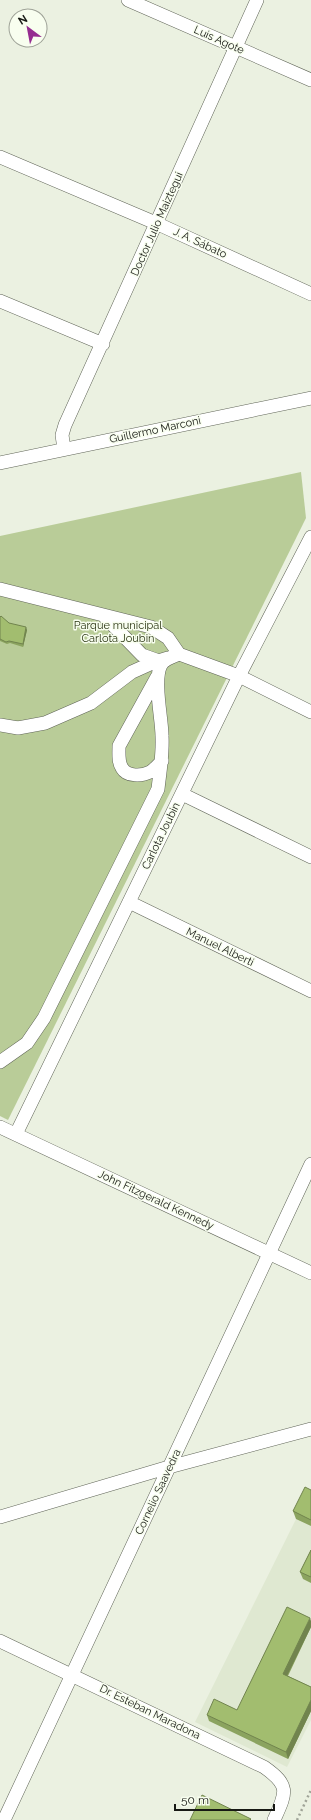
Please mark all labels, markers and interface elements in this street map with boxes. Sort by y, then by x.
north arrow [8,8,48,48]
text: N [16,12,30,28]
street label: Luis Agote [192,23,247,57]
street label: Doctor Julio Maiztegui [128,170,186,278]
street label: J. A. Sábato [171,225,229,261]
street label: Guillermo Marconi [108,414,202,446]
park label: Parque municipal Carlota Joubin [74,619,162,645]
street label: Carlota Joubin [139,800,183,872]
street label: Manuel Alberti [184,925,256,969]
street label: John Fitzgerald Kennedy [96,1167,216,1233]
street label: Cornelio Saavedra [132,1447,184,1537]
street label: Dr. Esteban Maradona [97,1682,203,1742]
scale bar [175,1786,274,1812]
text: 50 m [181,1793,209,1807]

